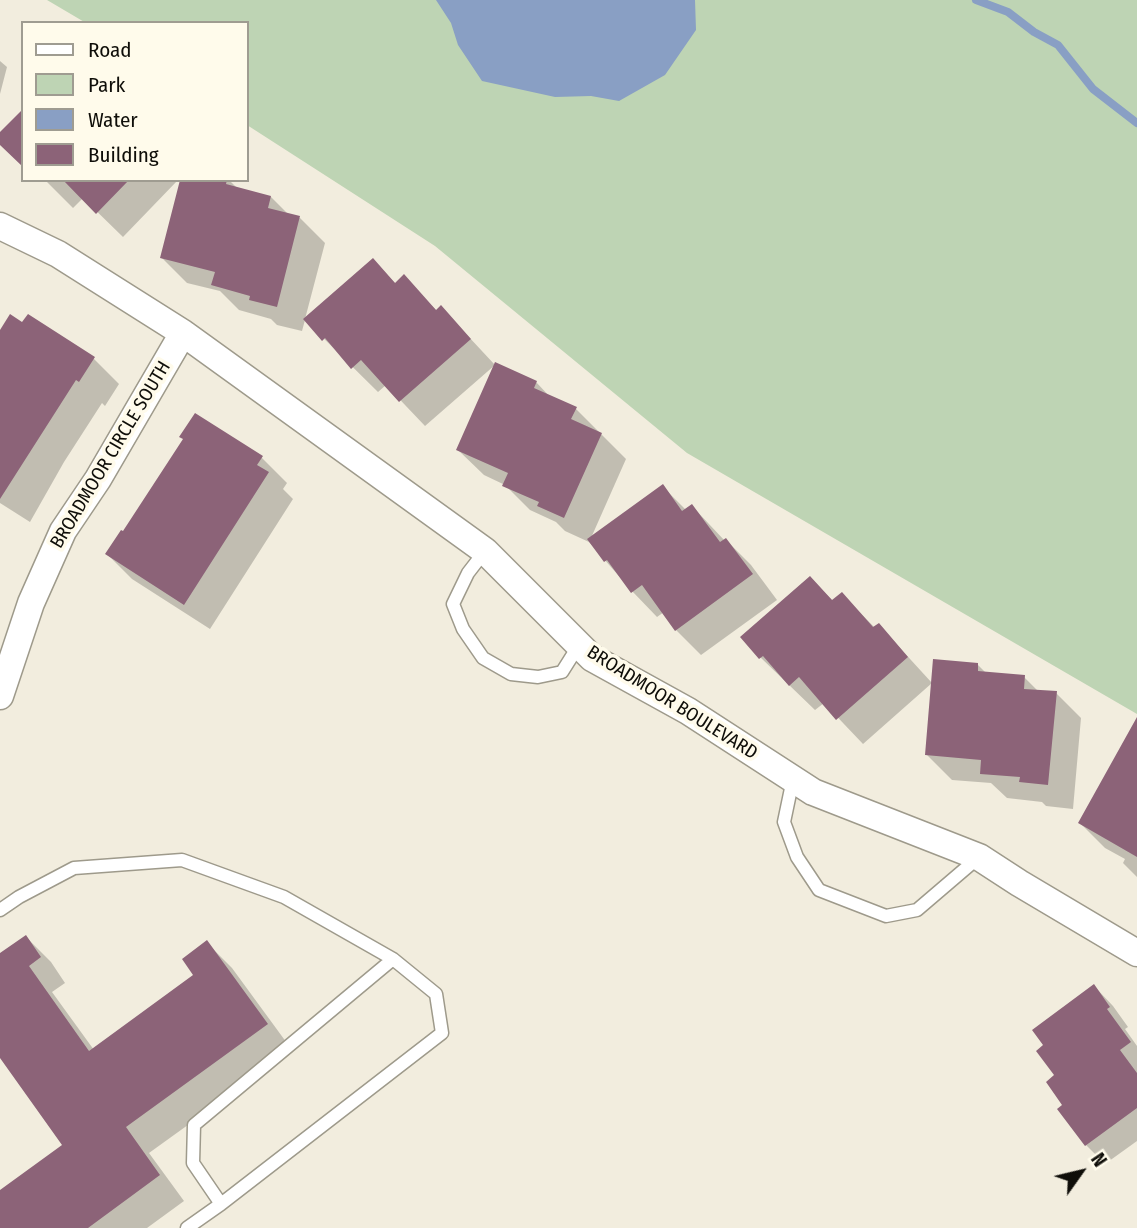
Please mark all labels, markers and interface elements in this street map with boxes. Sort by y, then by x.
legend [21,21,248,182]
text: Road [88,37,132,63]
text: Park [88,72,125,98]
text: Water [88,107,138,133]
text: Building [88,142,159,168]
street label: BROADMOOR CIRCLE SOUTH [46,357,176,553]
street label: BROADMOOR BOULEVARD [582,641,762,765]
north arrow [1046,1137,1116,1207]
text: N [1086,1149,1112,1171]

